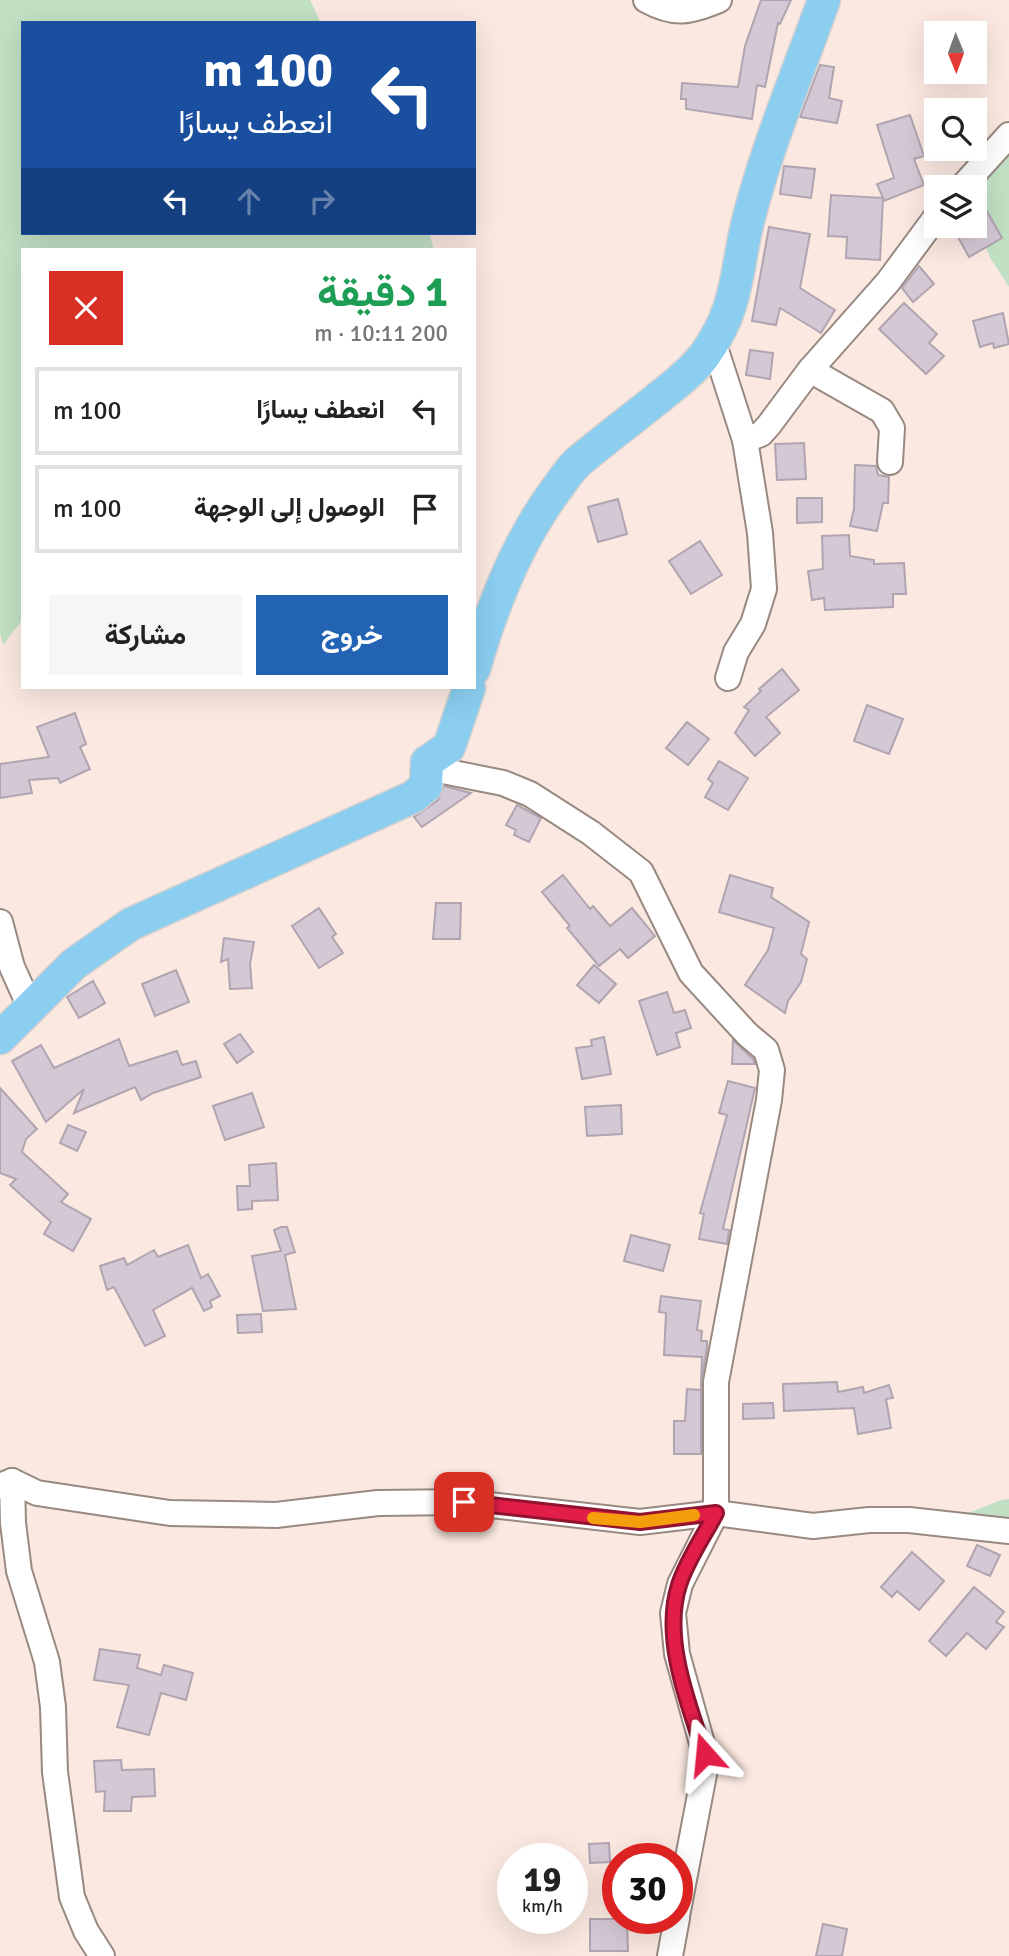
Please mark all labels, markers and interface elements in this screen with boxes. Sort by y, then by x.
north arrow [924,21,987,84]
map controls [924,21,987,238]
text: 100 m [203,40,333,100]
icon: left [357,49,448,140]
button: search [924,98,987,161]
text: انعطف يسارًا [178,103,333,142]
button: layers [924,175,987,238]
icon: left [157,182,195,220]
icon: ahead [230,182,268,220]
icon: right [303,182,341,220]
text: 1 دقيقة [317,267,448,318]
button: close [49,271,123,345]
text: 200 m · 10:11 [314,319,448,348]
icon: left [406,392,444,430]
text: انعطف يسارًا [256,394,385,426]
text: 100 m [53,395,122,427]
icon: arrive [406,490,444,528]
text: الوصول إلى الوجهة [194,492,385,524]
text: 100 m [53,493,122,525]
button: مشاركة [49,595,242,675]
button: خروج [256,595,448,675]
pin [434,1472,494,1532]
icon: arrive [445,1483,483,1521]
position arrow [668,1717,742,1791]
speed limit sign: 30 [602,1843,693,1934]
text: 19 [524,1858,561,1901]
text: km/h [522,1895,563,1917]

